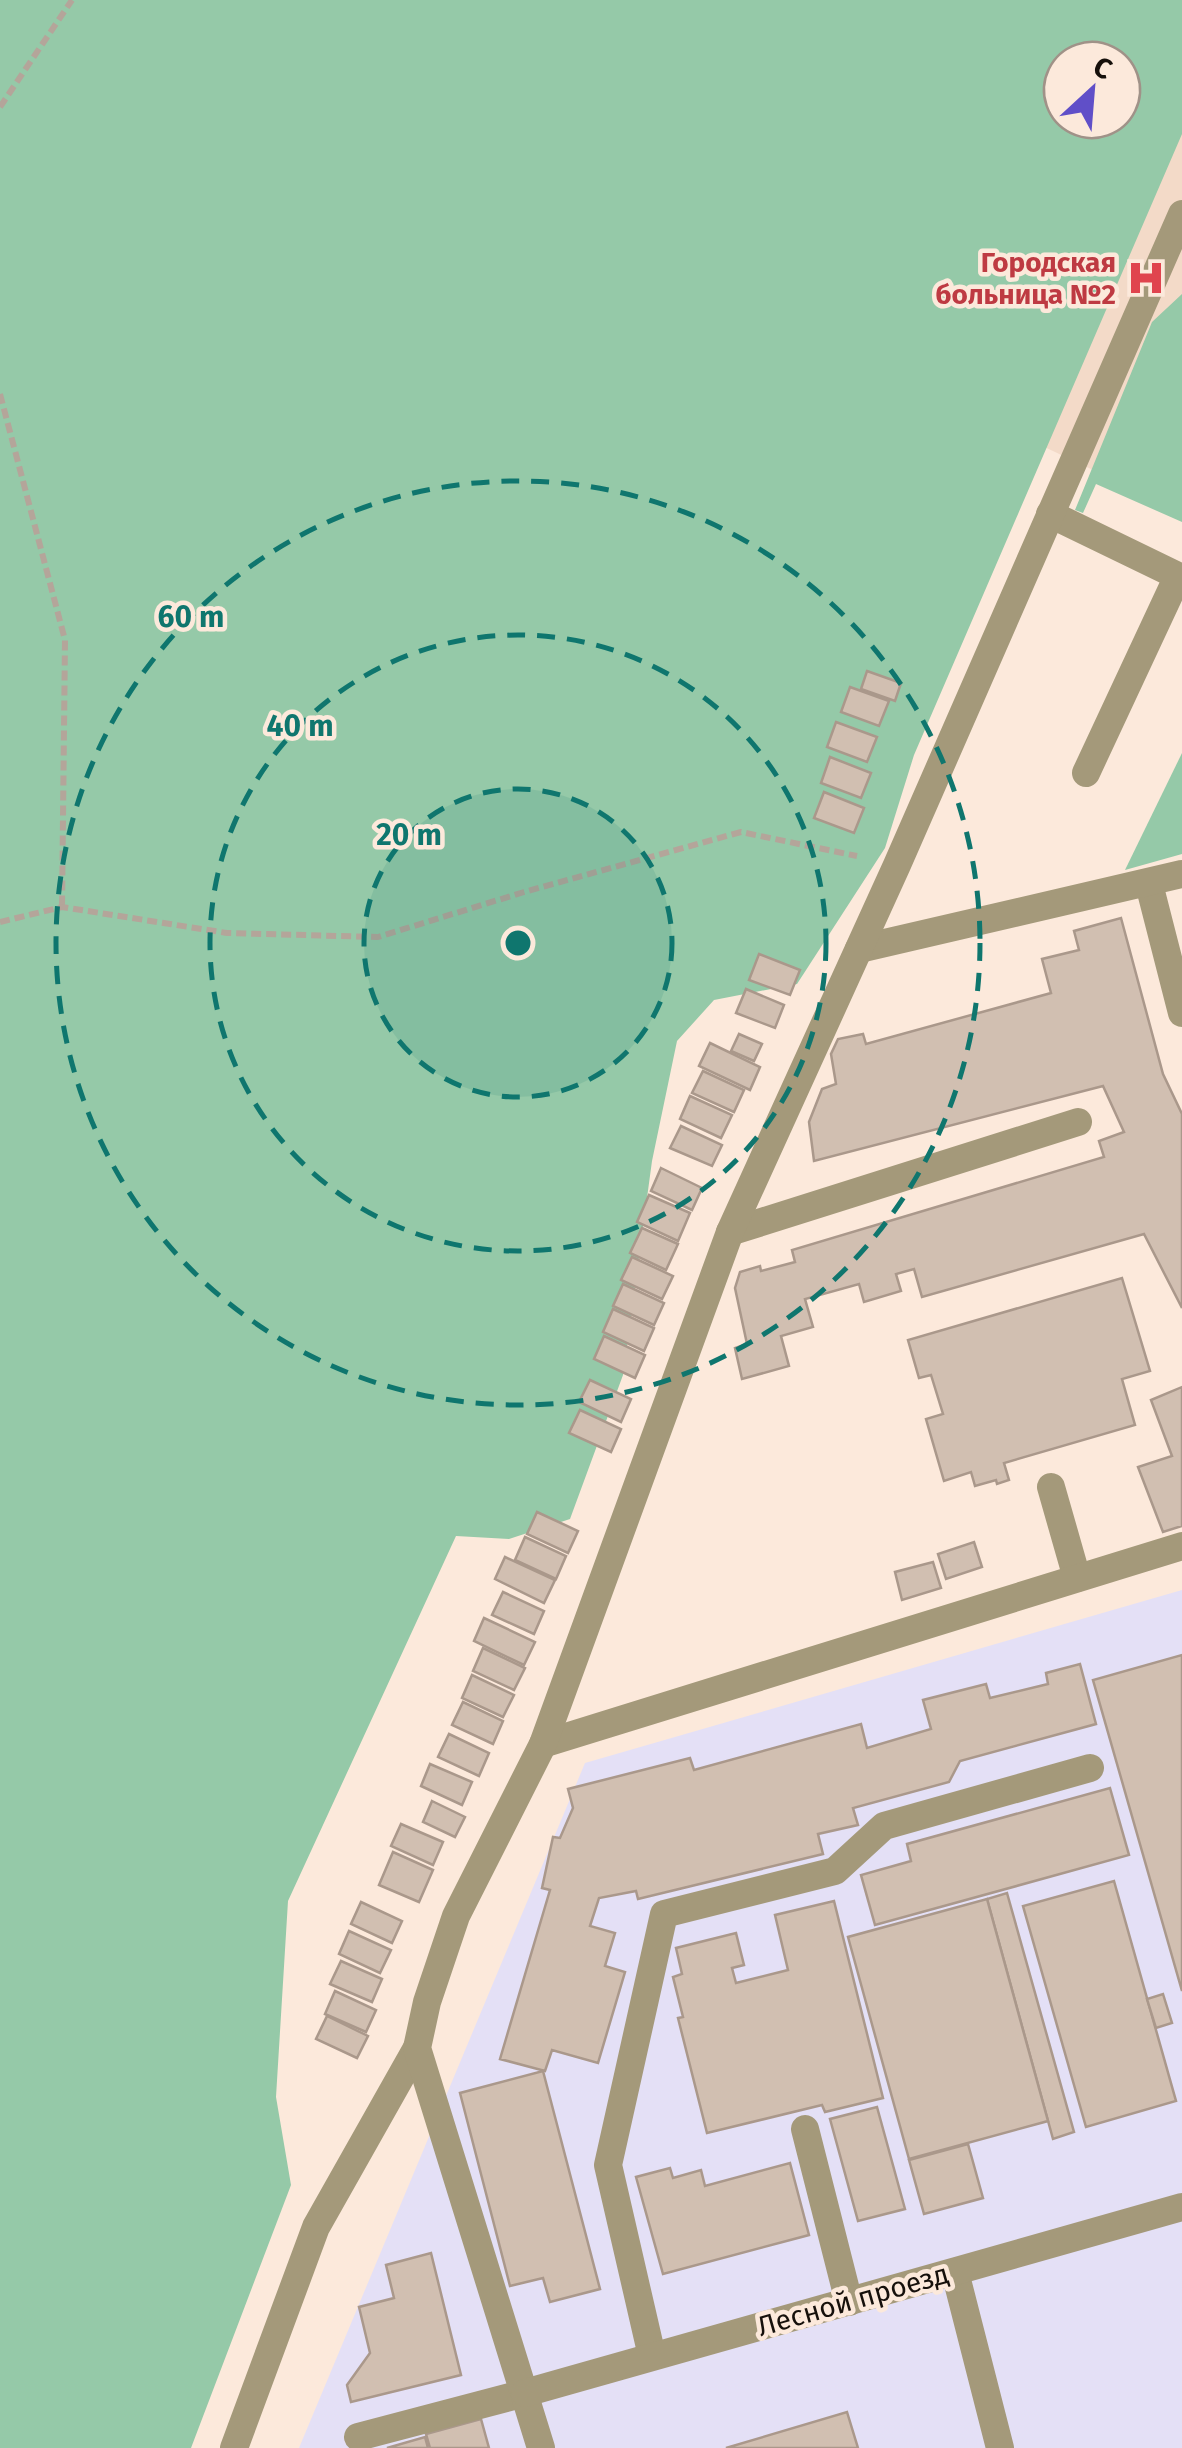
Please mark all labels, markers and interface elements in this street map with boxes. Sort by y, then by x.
north arrow [1042,40,1142,140]
text: С [1088,50,1117,86]
place label: Городская больница №2 [936,246,1116,311]
hospital icon: Городская больница №2 [1125,257,1167,299]
text: 60 m [158,599,224,635]
text: 40 m [267,708,333,744]
text: 20 m [376,817,442,853]
centre of rings [500,925,536,961]
street label: Лесной проезд [753,2257,953,2343]

